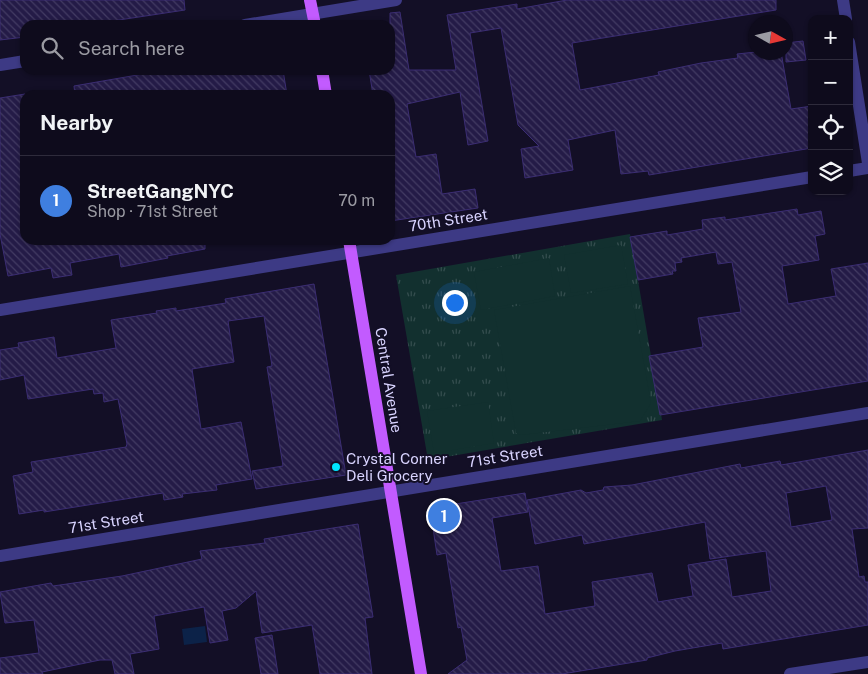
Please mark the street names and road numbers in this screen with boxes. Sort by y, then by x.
street label: 70th Street [407,205,489,235]
street label: Central Avenue [372,326,406,434]
street label: 71st Street [466,442,544,470]
street label: 71st Street [67,508,145,536]

